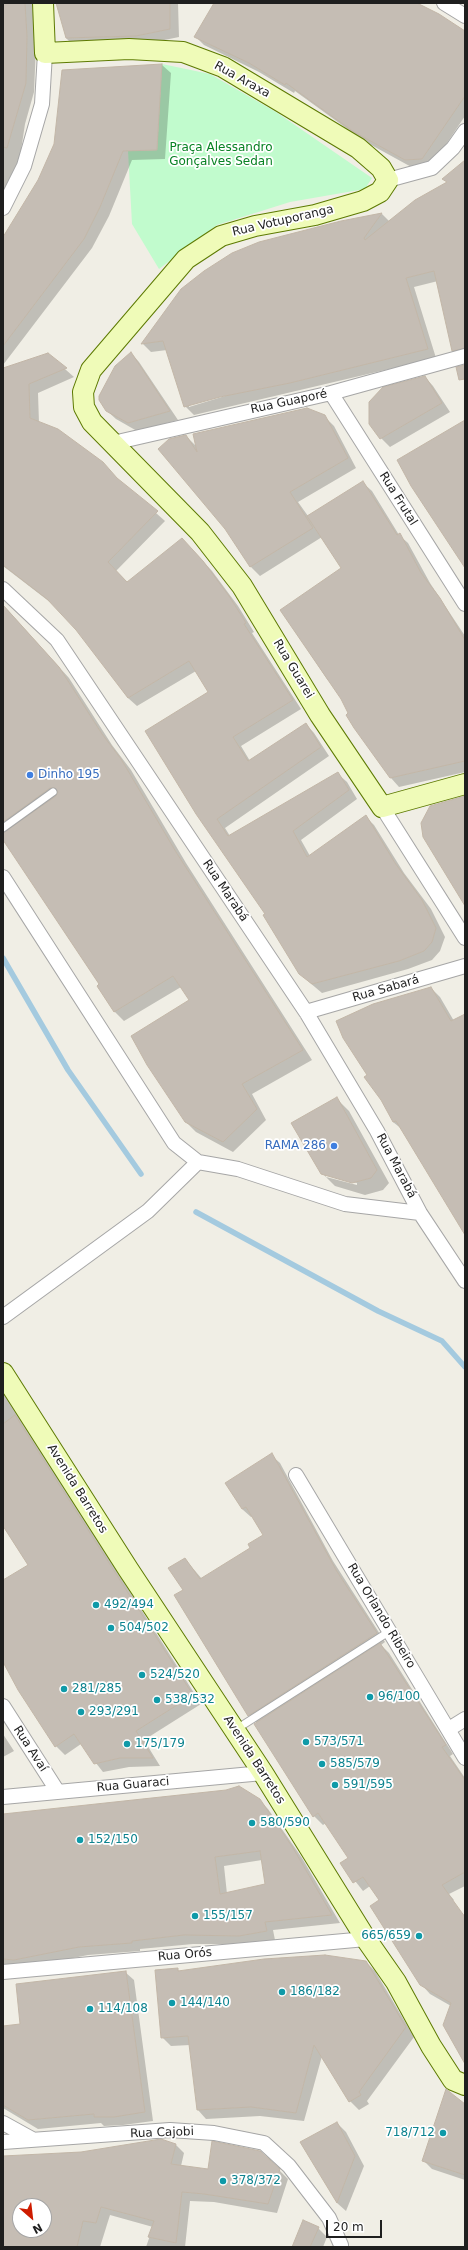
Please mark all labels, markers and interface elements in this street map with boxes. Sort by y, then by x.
street label: Rua Araxa [212,59,272,101]
park label: Praça Alessandro Gonçalves Sedan [169,141,273,169]
street label: Rua Votuporanga [231,202,335,240]
street label: Rua Guaporé [249,387,329,417]
street label: Rua Frutal [376,470,420,528]
street label: Rua Guarei [270,637,316,701]
place label: Dinho 195 [38,768,100,782]
marker: Dinho 195 [25,770,35,780]
street label: Rua Marabá [199,857,251,925]
street label: Rua Sabará [351,973,421,1005]
street label: Rua Marabá [373,1131,419,1201]
place label: RAMA 286 [265,1139,326,1153]
marker: RAMA 286 [329,1141,339,1151]
street label: Avenida Barretos [44,1442,110,1536]
street label: Rua Orlando Ribeiro [344,1561,418,1671]
place label: 492/494 [104,1598,154,1612]
marker: 492/494 [91,1600,101,1610]
place label: 504/502 [119,1621,169,1635]
marker: 504/502 [106,1623,116,1633]
place label: 524/520 [150,1668,200,1682]
marker: 524/520 [137,1670,147,1680]
place label: 281/285 [72,1682,122,1696]
marker: 281/285 [59,1684,69,1694]
place label: 96/100 [378,1690,420,1704]
marker: 96/100 [365,1692,375,1702]
place label: 538/532 [165,1693,215,1707]
marker: 538/532 [152,1695,162,1705]
place label: 293/291 [89,1705,139,1719]
marker: 293/291 [76,1707,86,1717]
street label: Avenida Barretos [220,1713,288,1807]
street label: Rua Avaí [10,1723,50,1775]
place label: 573/571 [314,1735,364,1749]
place label: 175/179 [135,1737,185,1751]
marker: 573/571 [301,1737,311,1747]
marker: 175/179 [122,1739,132,1749]
place label: 585/579 [330,1757,380,1771]
marker: 585/579 [317,1759,327,1769]
street label: Rua Guaraci [96,1775,170,1795]
place label: 591/595 [343,1778,393,1792]
marker: 591/595 [330,1780,340,1790]
place label: 580/590 [260,1816,310,1830]
marker: 580/590 [247,1818,257,1828]
place label: 152/150 [88,1833,138,1847]
marker: 152/150 [75,1835,85,1845]
place label: 155/157 [203,1909,253,1923]
marker: 155/157 [190,1911,200,1921]
place label: 665/659 [361,1929,411,1943]
marker: 665/659 [414,1931,424,1941]
street label: Rua Orós [157,1945,213,1965]
place label: 186/182 [290,1985,340,1999]
marker: 186/182 [277,1987,287,1997]
place label: 144/140 [180,1996,230,2010]
marker: 144/140 [167,1998,177,2008]
place label: 114/108 [98,2002,148,2016]
marker: 114/108 [85,2004,95,2014]
street label: Rua Cajobi [130,2125,194,2141]
place label: 718/712 [385,2126,435,2140]
marker: 718/712 [438,2128,448,2138]
place label: 378/372 [231,2174,281,2188]
marker: 378/372 [218,2176,228,2186]
north arrow [12,2198,52,2238]
scale bar [328,2212,384,2238]
text: N [30,2220,45,2236]
text: 20 m [333,2220,364,2234]

